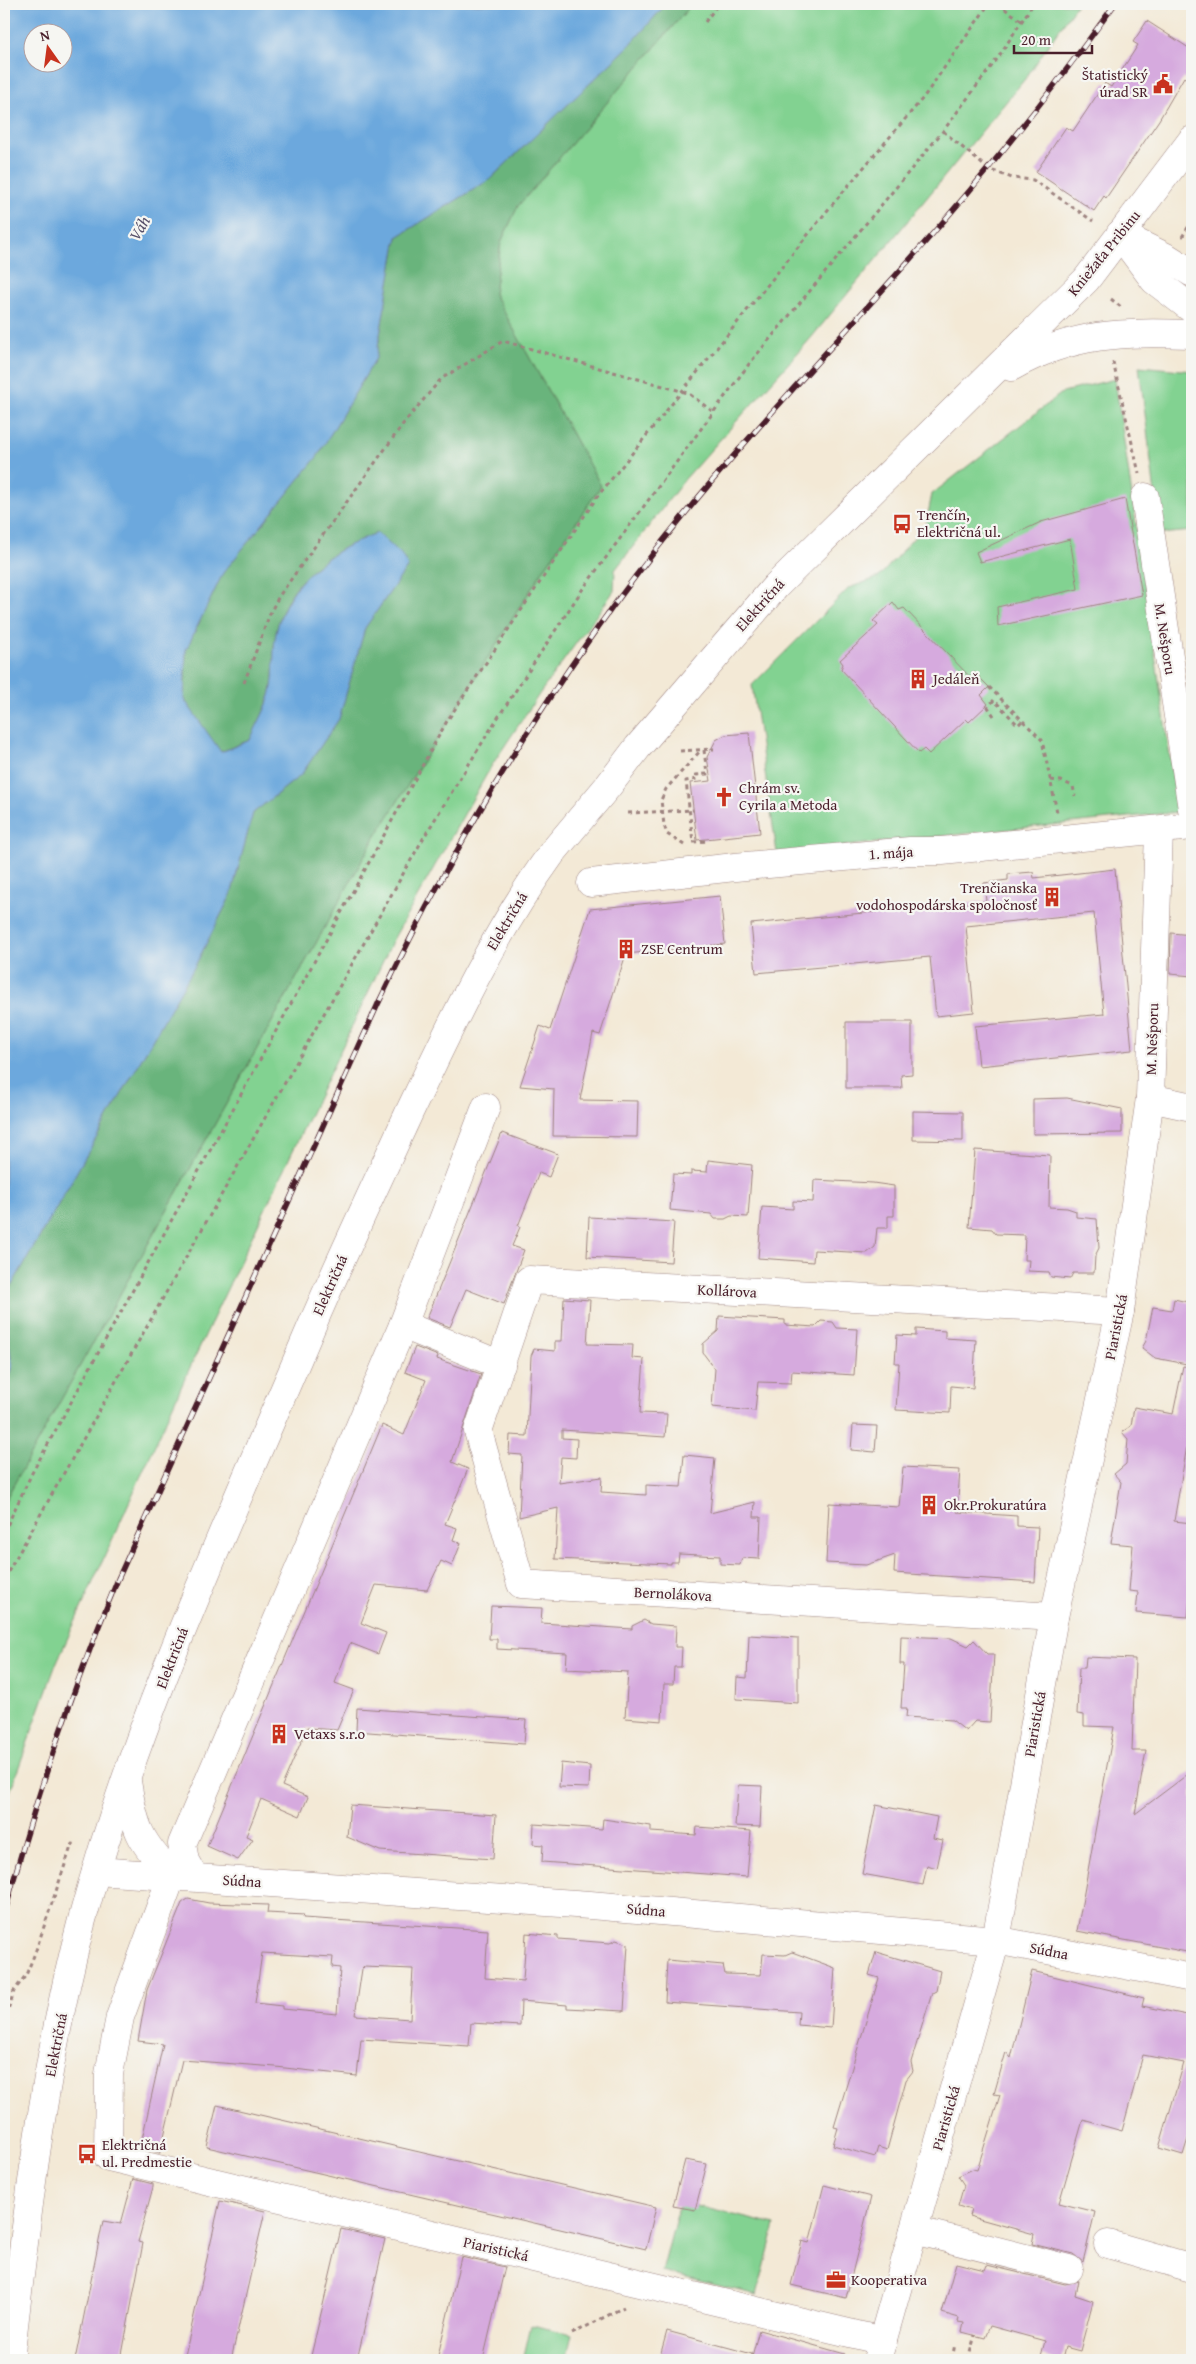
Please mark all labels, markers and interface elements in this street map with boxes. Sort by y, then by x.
north arrow [22,22,72,72]
scale bar [1014,22,1091,54]
text: N [38,24,52,46]
text: 20 m [1021,29,1052,50]
place label: Štatistický úrad SR [1082,64,1149,102]
public building icon: Štatistický úrad SR [1152,73,1174,95]
street label: Kniežaťa Pribinu [1062,205,1145,300]
water label: Váh [122,211,156,245]
place label: Trenčín, Električná ul. [917,504,1001,542]
bus stop icon: Trenčín, Električná ul. [891,513,913,535]
street label: Električná [730,574,789,636]
street label: M. Nešporu [1149,602,1182,677]
building icon: Jedáleň [907,668,929,690]
place label: Jedáleň [931,668,980,689]
place label: Chrám sv. Cyrila a Metoda [739,777,837,815]
church icon: Chrám sv. Cyrila a Metoda [713,786,735,808]
street label: 1. mája [868,840,914,865]
place label: Trenčianska vodohospodárska spoločnosť [856,877,1038,915]
building icon: Trenčianska vodohospodárska spoločnosť [1041,886,1063,908]
street label: Električná [481,888,532,954]
building icon: ZSE Centrum [615,938,637,960]
place label: ZSE Centrum [641,938,723,959]
street label: M. Nešporu [1140,1002,1163,1075]
street label: Električná [307,1251,352,1318]
street label: Kollárova [697,1278,757,1303]
street label: Piaristická [1099,1292,1132,1361]
building icon: Okr.Prokuratúra [918,1494,940,1516]
place label: Okr.Prokuratúra [944,1494,1047,1515]
street label: Bernolákova [634,1581,713,1606]
street label: Električná [150,1624,193,1692]
street label: Piaristická [1018,1689,1051,1758]
building icon: Vetaxs s.r.o [268,1723,290,1745]
place label: Vetaxs s.r.o [294,1723,366,1744]
street label: Súdna [222,1869,262,1892]
street label: Súdna [626,1897,666,1922]
street label: Súdna [1028,1936,1070,1965]
street label: Električná [39,2011,72,2078]
street label: Piaristická [926,2083,965,2153]
place label: Električná ul. Predmestie [102,2134,192,2172]
bus stop icon: Električná ul. Predmestie [76,2143,98,2165]
street label: Piaristická [461,2231,531,2266]
office icon: Kooperativa [825,2269,847,2291]
place label: Kooperativa [851,2269,927,2290]

